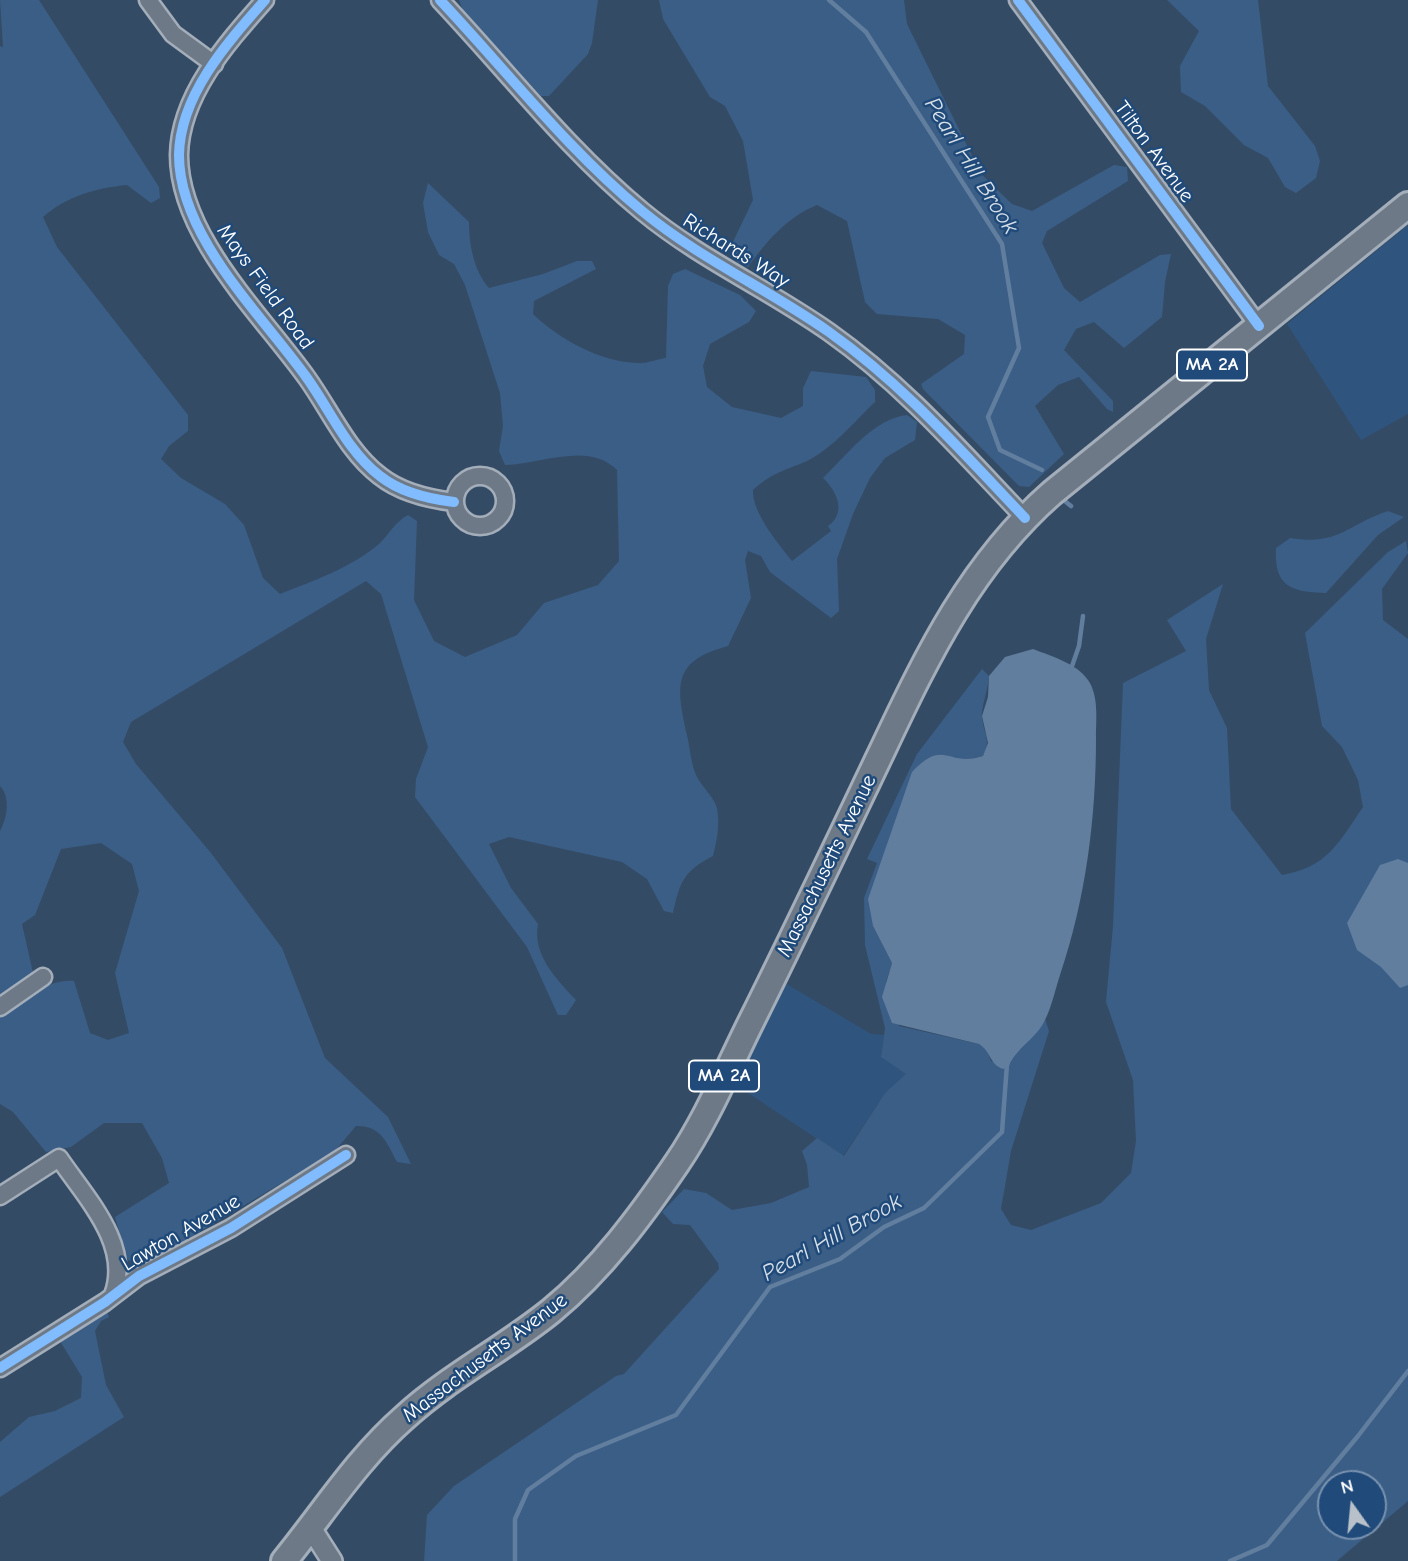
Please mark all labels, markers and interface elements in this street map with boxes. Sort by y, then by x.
water label: Pearl Hill Brook [918,93,1024,239]
street label: Tilton Avenue [1109,96,1199,208]
street label: Richards Way [678,208,794,294]
street label: Mays Field Road [211,219,319,355]
road number: MA 2A [1177,350,1247,380]
street label: Massachusetts Avenue [772,771,882,961]
road number: MA 2A [689,1060,759,1092]
water label: Pearl Hill Brook [757,1188,907,1288]
street label: Lawton Avenue [117,1189,245,1277]
street label: Massachusetts Avenue [398,1288,572,1428]
north arrow [1317,1470,1387,1540]
text: N [1338,1474,1356,1499]

